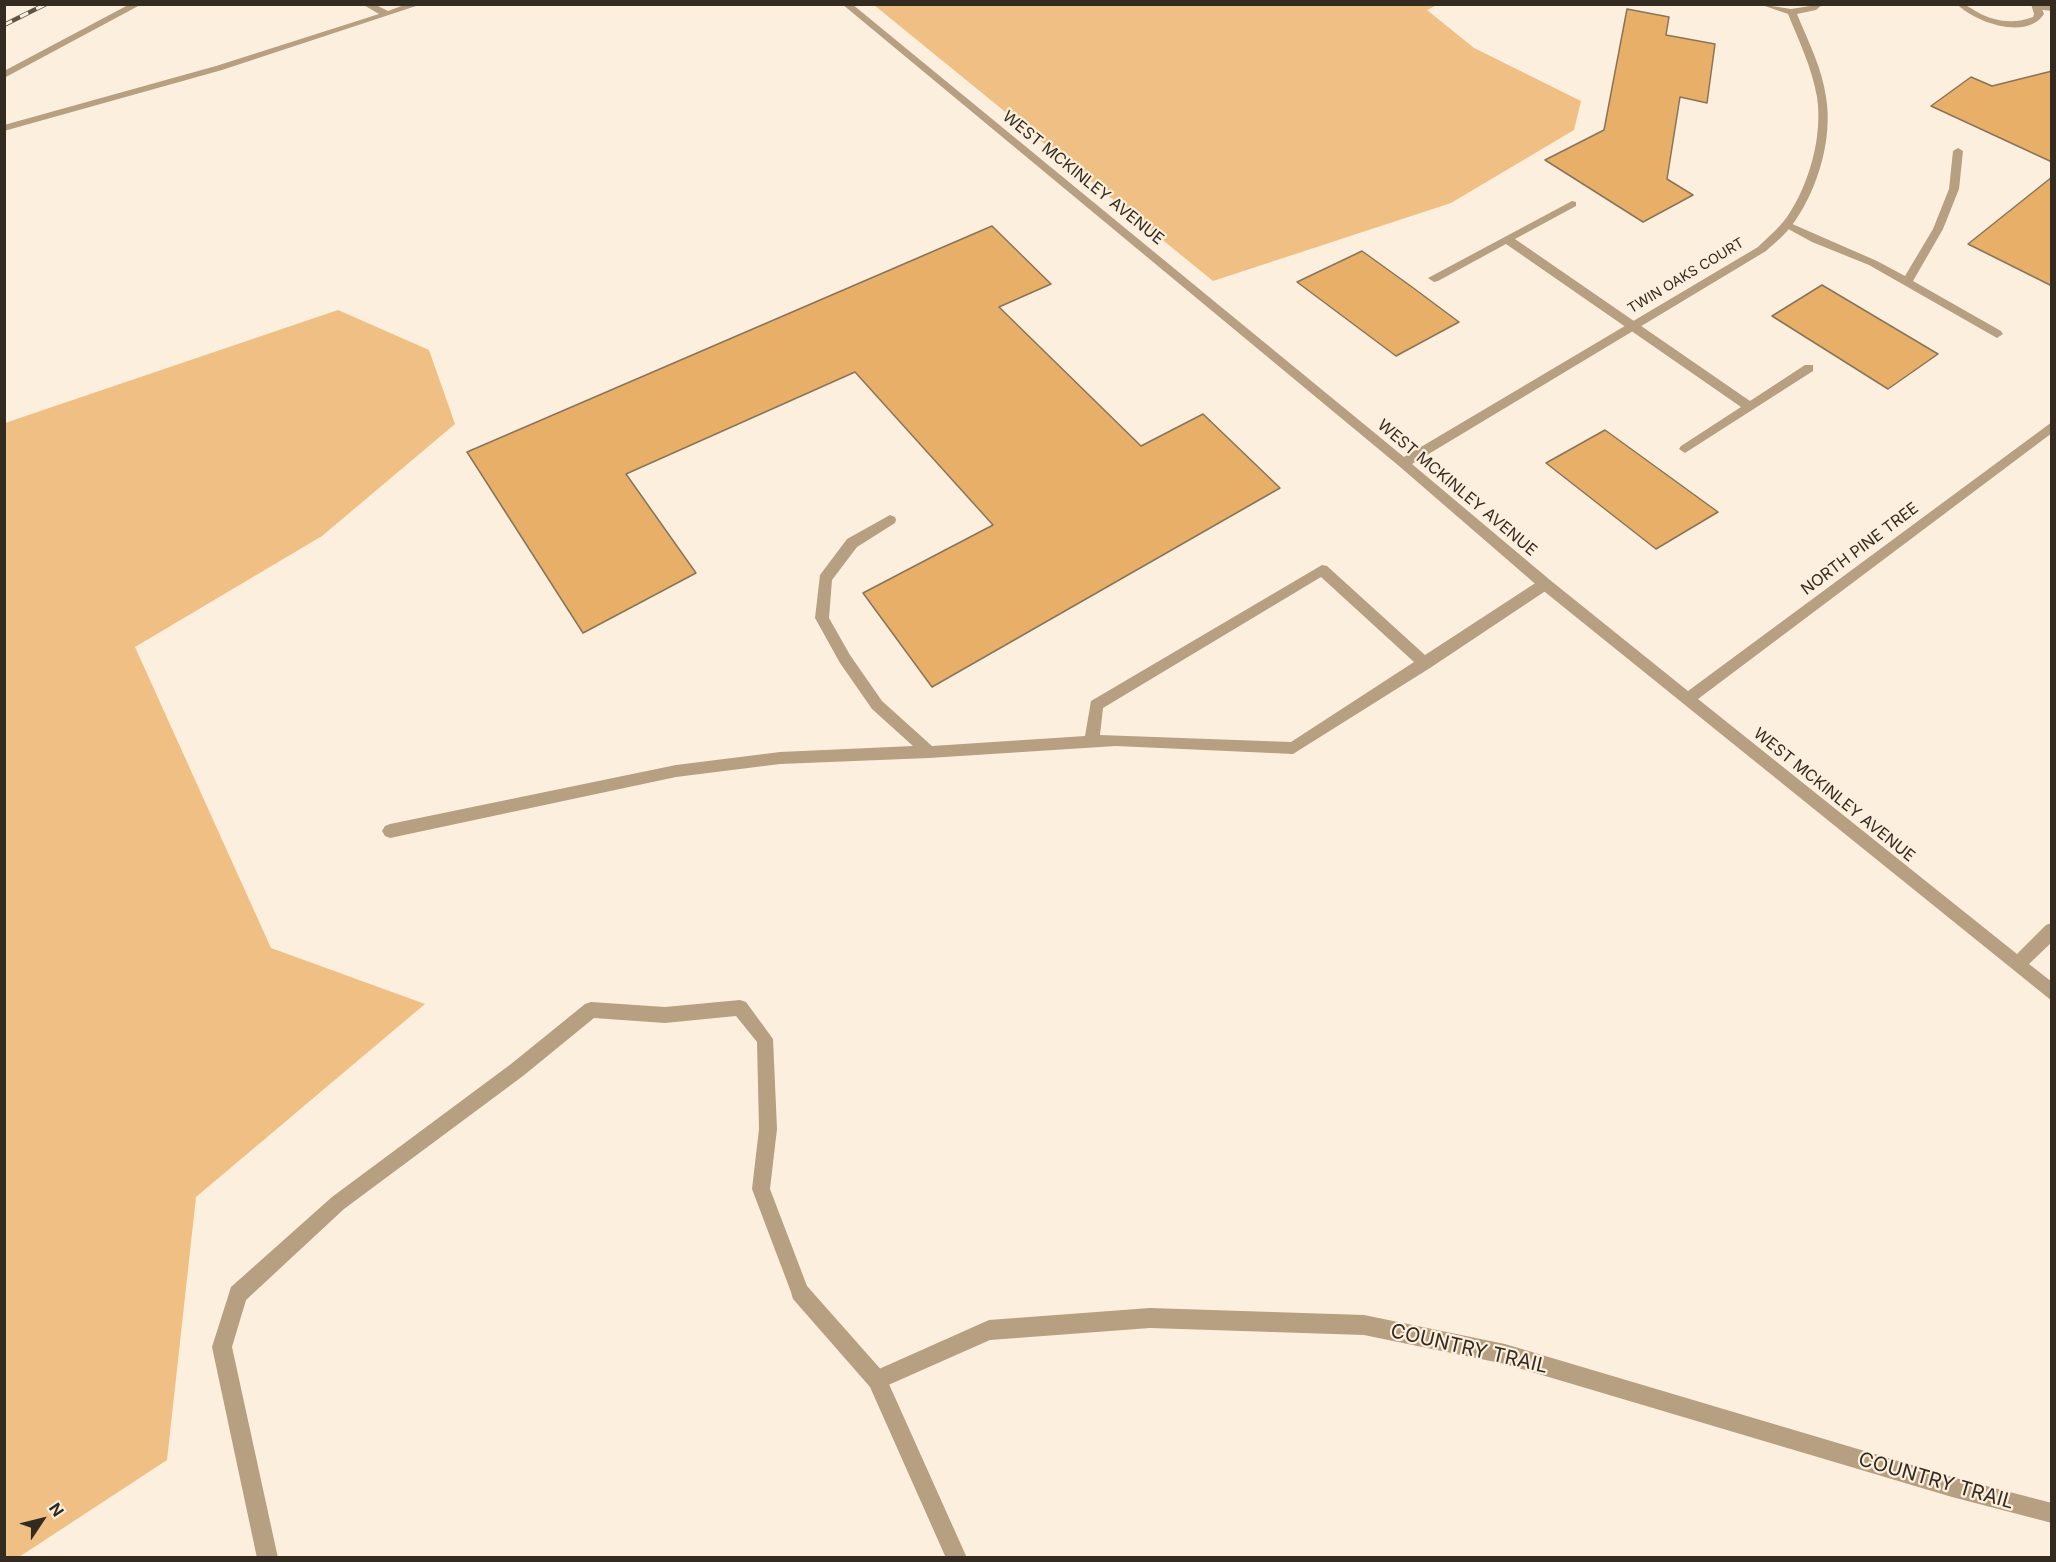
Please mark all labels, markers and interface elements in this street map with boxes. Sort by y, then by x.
street label: WEST MCKINLEY AVENUE [998,107,1168,249]
street label: TWIN OAKS COURT [1625,235,1747,317]
street label: WEST MCKINLEY AVENUE [1373,416,1541,560]
street label: NORTH PINE TREE [1798,499,1922,599]
street label: WEST MCKINLEY AVENUE [1749,724,1919,866]
street label: COUNTRY TRAIL [1388,1319,1550,1379]
street label: COUNTRY TRAIL [1855,1447,2017,1515]
north arrow [12,1490,72,1550]
text: N [45,1499,68,1520]

